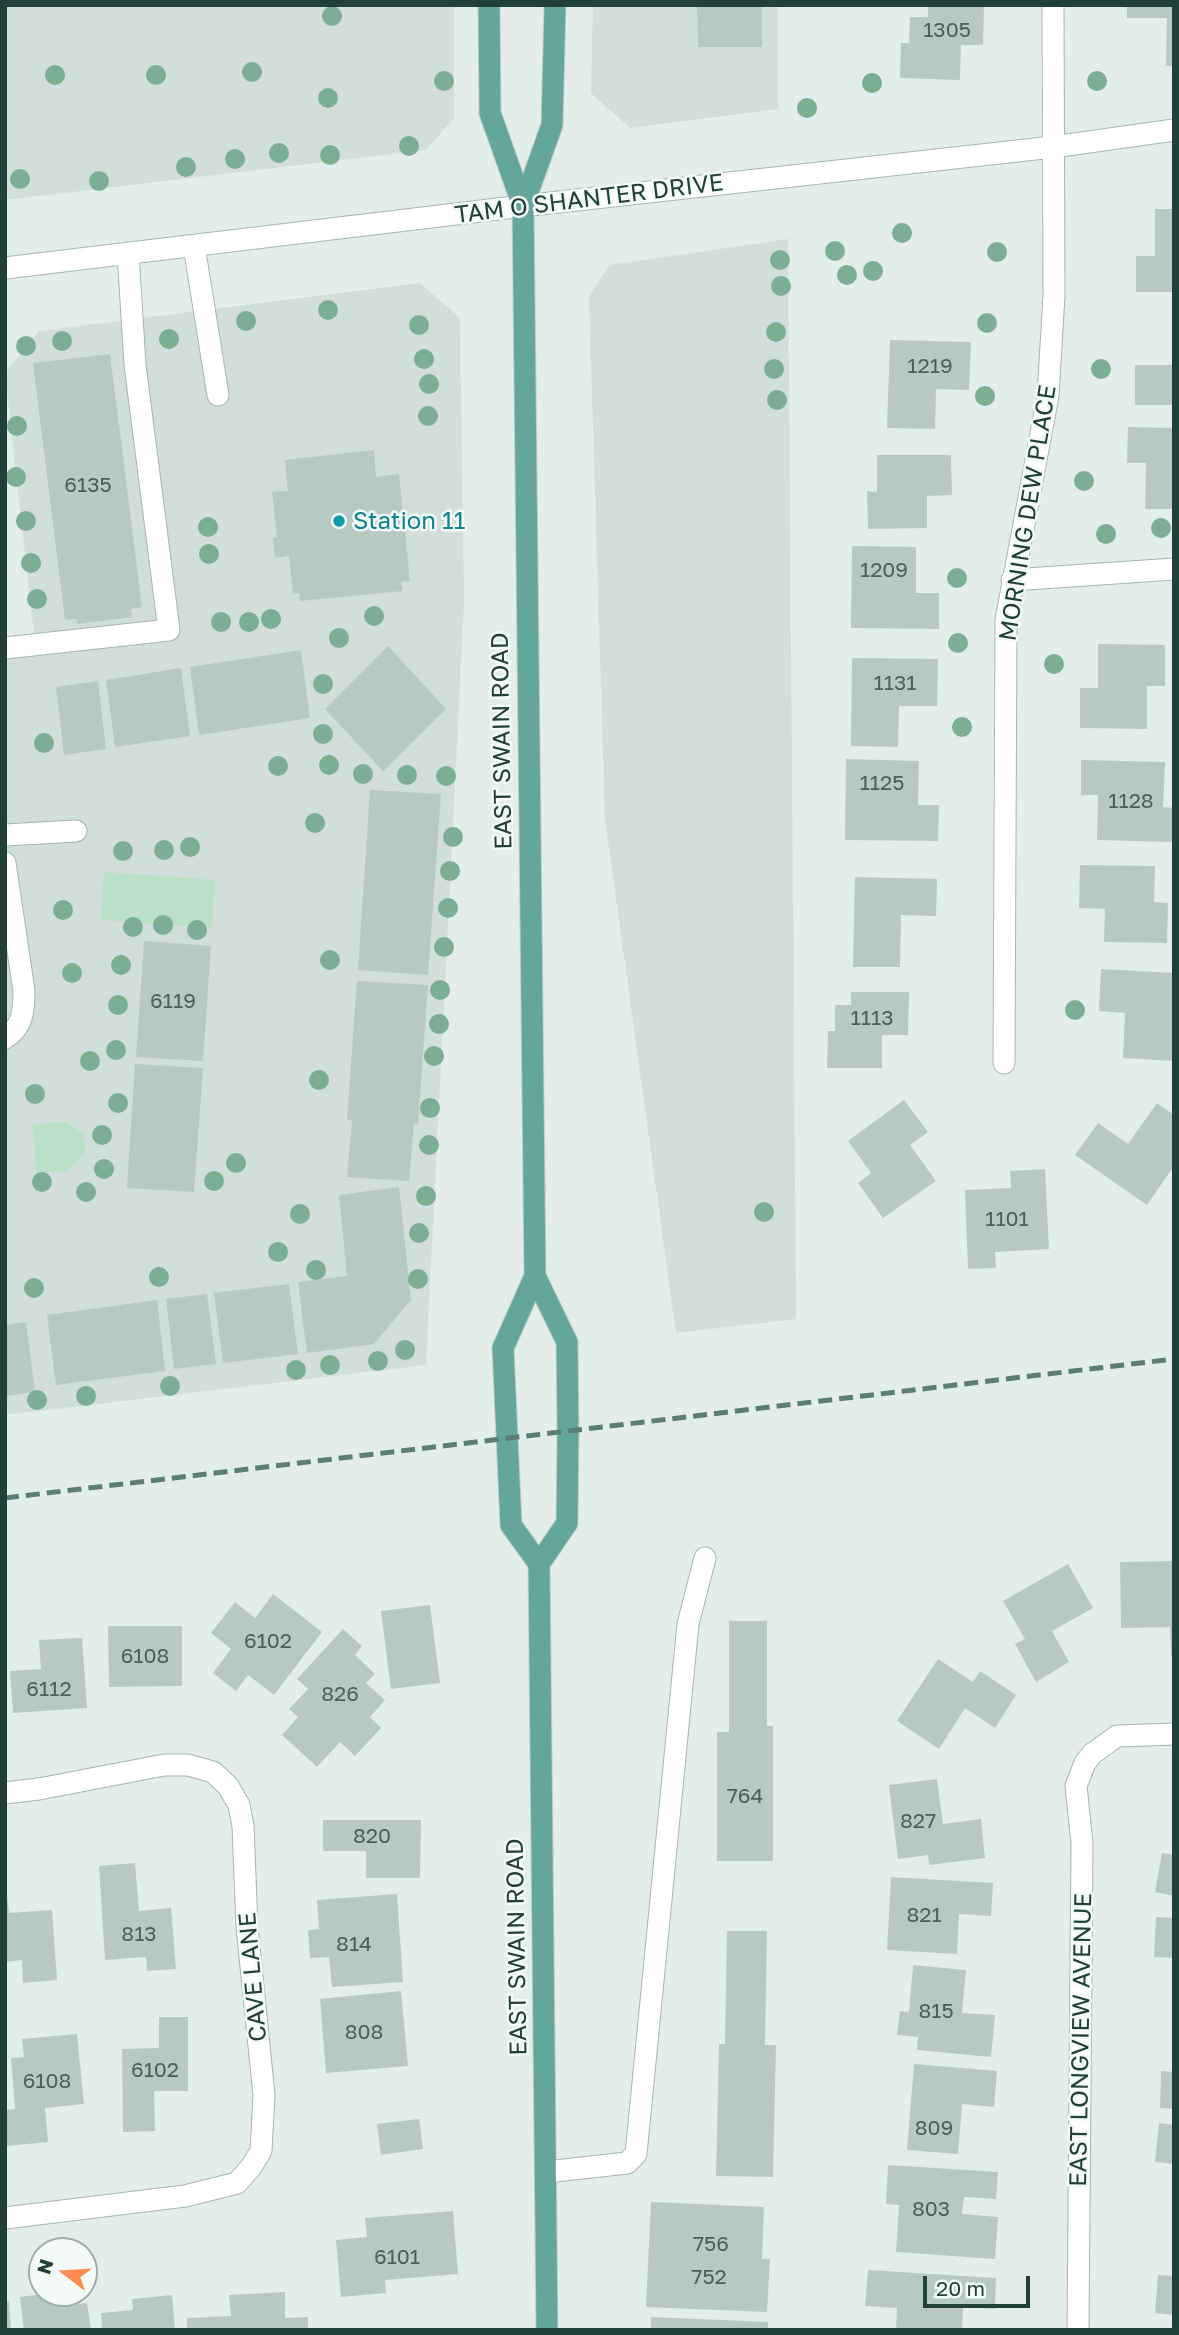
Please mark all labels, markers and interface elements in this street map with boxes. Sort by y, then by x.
house number: 1305 [923,17,971,43]
street label: TAM O SHANTER DRIVE [453,168,725,230]
house number: 1219 [907,353,953,379]
street label: MORNING DEW PLACE [994,383,1062,643]
house number: 6135 [64,472,112,498]
place label: Station 11 [353,507,465,535]
marker: Station 11 [331,513,347,529]
house number: 1209 [860,557,908,583]
street label: EAST SWAIN ROAD [486,632,518,850]
house number: 1131 [874,670,916,696]
house number: 1125 [860,770,904,796]
house number: 1128 [1108,788,1154,814]
house number: 6119 [150,988,196,1014]
house number: 1113 [851,1005,893,1031]
house number: 1101 [985,1206,1029,1232]
house number: 6102 [244,1628,292,1654]
house number: 6108 [121,1643,169,1669]
house number: 6112 [26,1676,72,1702]
house number: 826 [321,1681,359,1707]
house number: 764 [727,1783,763,1809]
house number: 827 [900,1808,936,1834]
house number: 820 [353,1823,391,1849]
street label: EAST SWAIN ROAD [501,1838,533,2056]
street label: EAST LONGVIEW AVENUE [1064,1893,1098,2187]
house number: 821 [906,1902,942,1928]
street label: CAVE LANE [233,1911,273,2043]
house number: 813 [121,1921,157,1947]
house number: 814 [336,1931,372,1957]
house number: 815 [918,1998,954,2024]
house number: 808 [345,2019,383,2045]
house number: 6102 [131,2057,179,2083]
house number: 6108 [23,2068,71,2094]
house number: 809 [915,2115,953,2141]
house number: 803 [912,2196,950,2222]
house number: 756 [693,2231,729,2257]
north arrow [28,2237,98,2307]
house number: 6101 [374,2244,420,2270]
text: N [31,2256,57,2277]
scale bar [927,2262,1034,2306]
house number: 752 [691,2264,727,2290]
text: 20 m [936,2275,985,2301]

